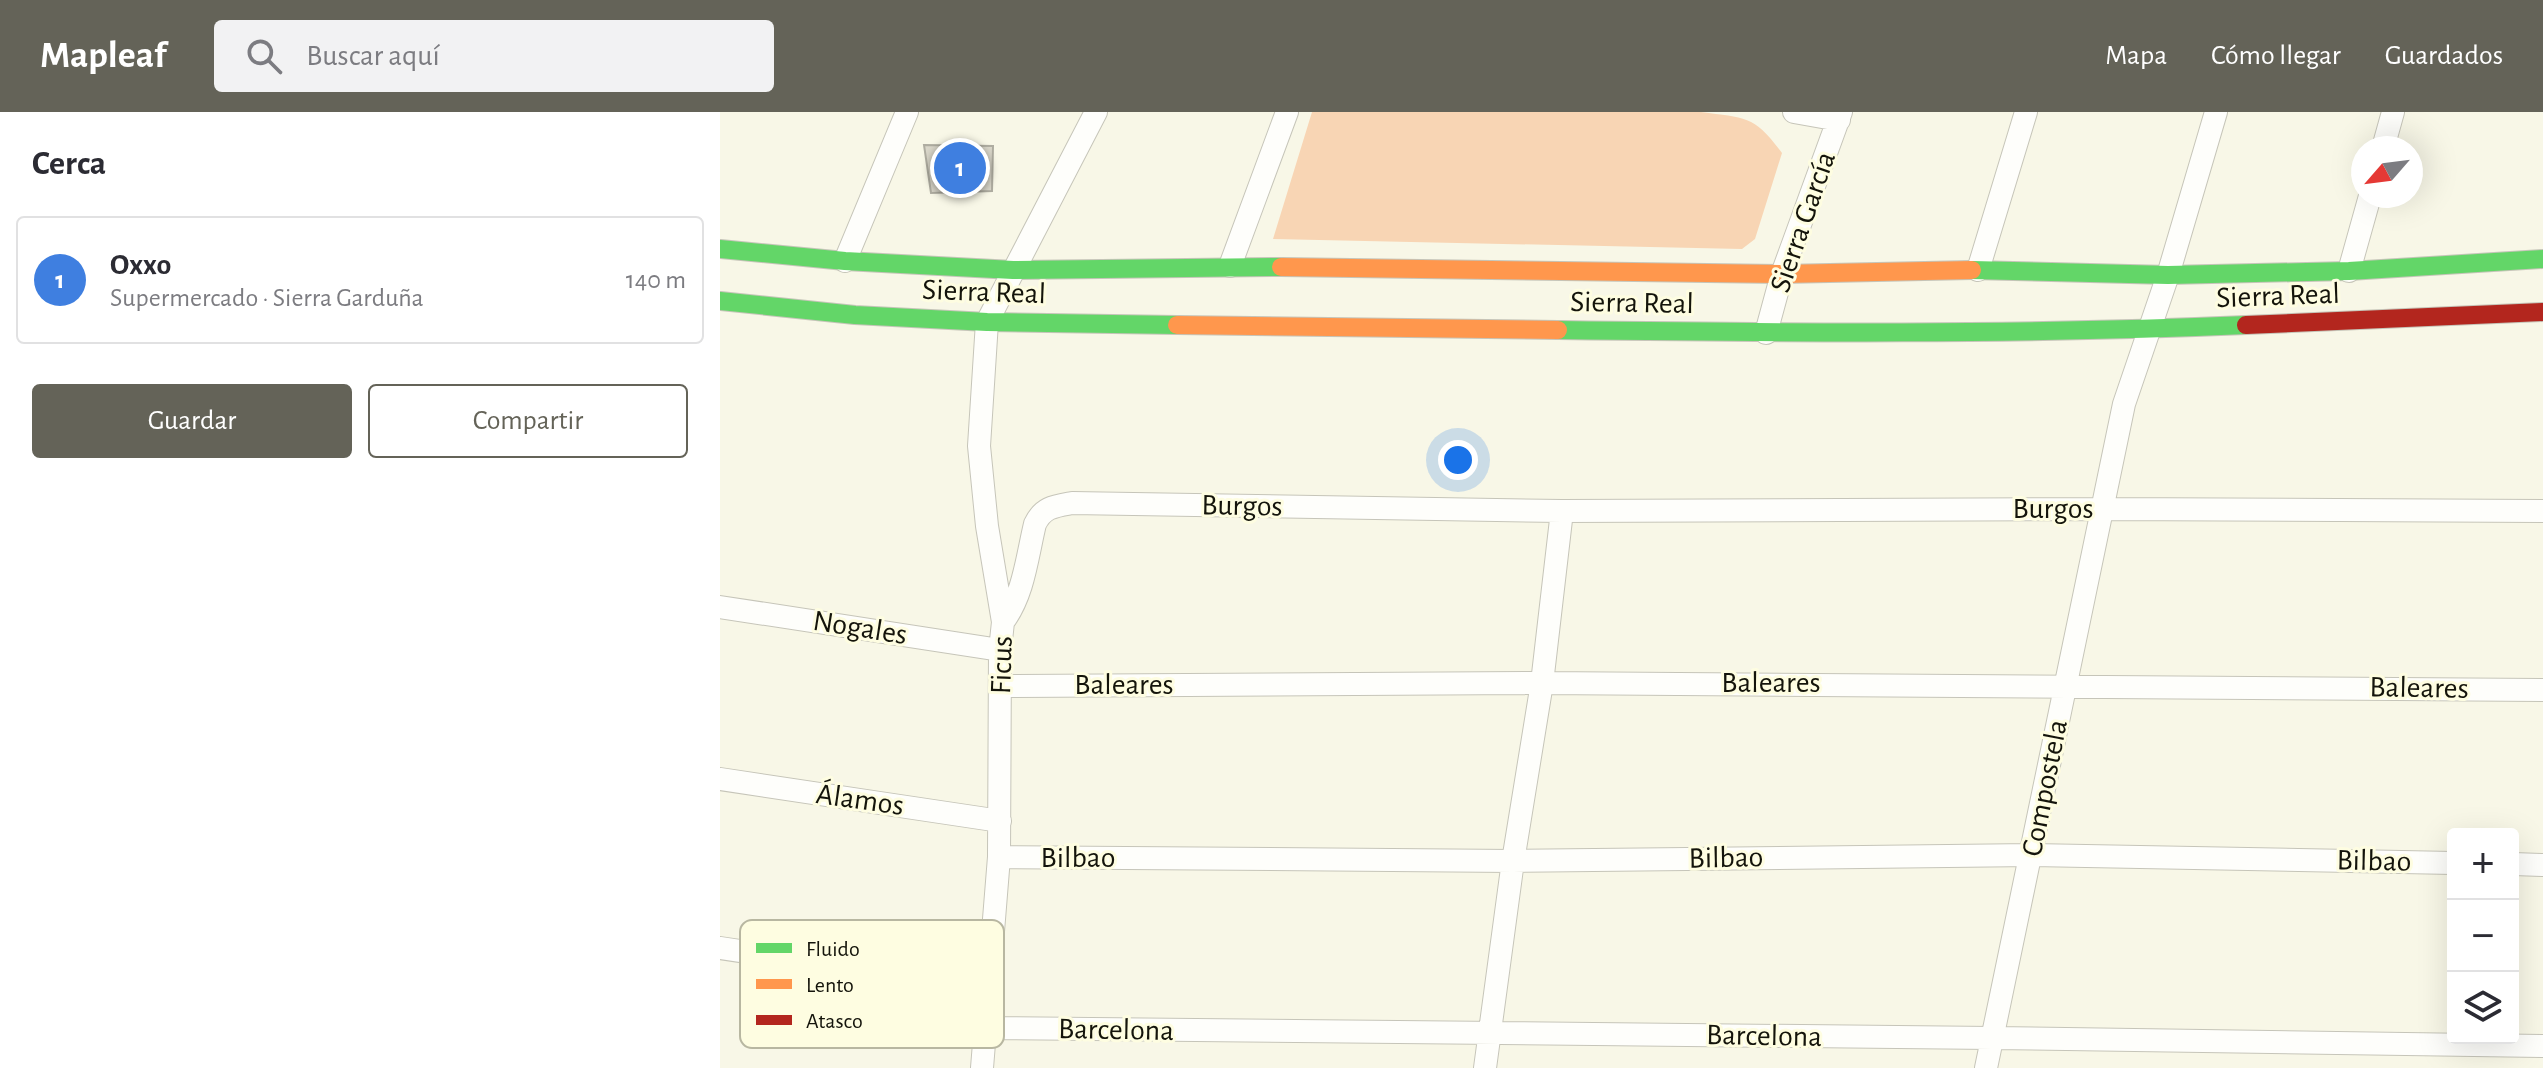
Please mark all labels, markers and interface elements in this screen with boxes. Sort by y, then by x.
search box [214,20,774,92]
icon: search [242,34,286,78]
text: Mapleaf [40,37,166,75]
text: Buscar aquí [306,41,440,71]
text: Mapa [2105,42,2167,70]
text: Cómo llegar [2211,42,2341,70]
text: Guardados [2385,42,2503,70]
north arrow [2351,136,2423,208]
pin: 1 [934,138,986,198]
text: Cerca [32,147,106,181]
street label: Sierra García [1765,148,1841,296]
text: Oxxo [110,250,171,280]
text: 1 [55,267,65,293]
text: 140 m [626,267,686,293]
street label: Sierra Real [922,275,1046,309]
street label: Sierra Real [2216,279,2340,313]
text: Supermercado · Sierra Garduña [110,285,424,311]
street label: Sierra Real [1570,287,1694,319]
button: Guardar [32,384,352,458]
button: Compartir [368,384,688,458]
your location [1438,440,1478,480]
street label: Burgos [1201,490,1283,522]
street label: Burgos [2012,494,2094,524]
street label: Nogales [811,606,909,650]
street label: Ficus [986,635,1018,695]
street label: Baleares [1721,668,1821,698]
street label: Baleares [1074,670,1174,700]
street label: Baleares [2369,672,2469,704]
street label: Compostela [2017,717,2073,859]
street label: Álamos [814,777,906,821]
map controls [2447,828,2519,1044]
button: + [2447,828,2519,900]
street label: Bilbao [1688,842,1764,874]
street label: Bilbao [1041,843,1115,873]
street label: Bilbao [2336,845,2412,877]
button: − [2447,900,2519,972]
legend [740,920,1004,1048]
text: Fluido [806,938,860,960]
button: layers [2447,972,2519,1044]
text: Lento [806,974,854,996]
text: Atasco [806,1010,863,1032]
street label: Barcelona [1058,1014,1174,1046]
street label: Barcelona [1706,1020,1822,1052]

